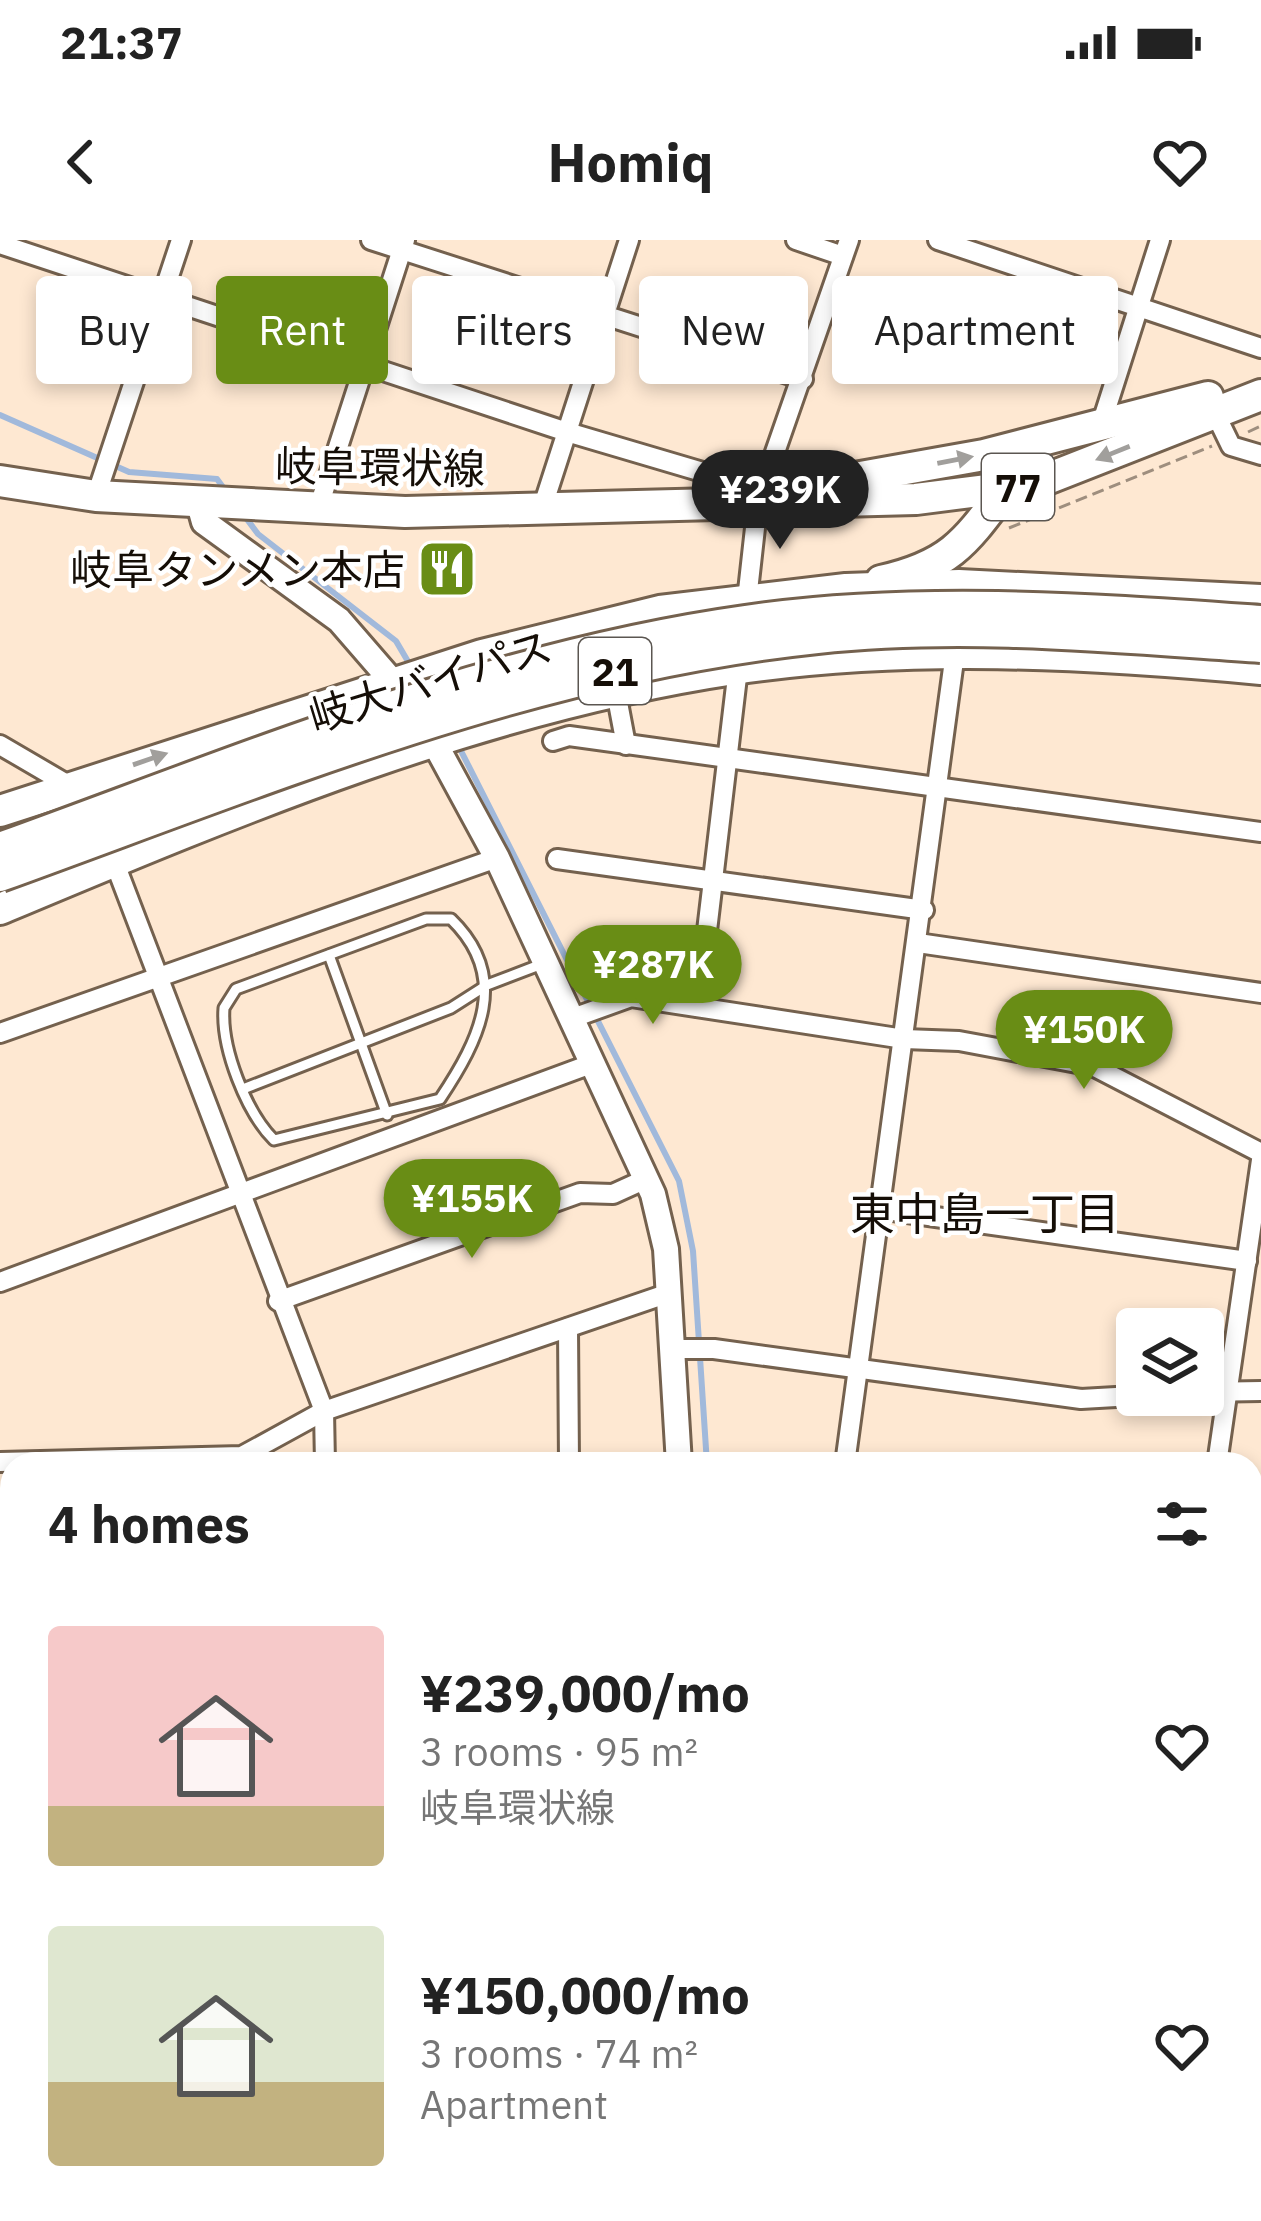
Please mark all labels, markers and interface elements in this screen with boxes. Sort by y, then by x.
text: 21:37 [60,13,183,71]
text: Homiq [547,127,714,197]
icon: back [48,129,114,195]
icon: heart [1147,129,1213,195]
chip: Buy [36,276,192,384]
chip: Rent [216,276,388,384]
chip: Filters [412,276,615,384]
chip: New [639,276,808,384]
chip: Apartment [832,276,1118,384]
street label: 岐阜環状線 [275,438,485,496]
one-way arrow [1095,444,1131,463]
pin: ¥239K [696,450,864,552]
one-way arrow [937,450,974,469]
road number: 77 [982,454,1054,520]
text: ¥239K [719,463,841,514]
restaurant icon: 岐阜タンメン本店 [416,538,478,600]
place label: 岐阜タンメン本店 [70,542,405,597]
street label: 岐大バイパス [302,618,558,744]
road number: 21 [579,638,651,704]
one-way arrow [132,749,168,767]
pin: ¥287K [569,925,737,1027]
text: ¥287K [592,938,714,989]
pin: ¥150K [1000,990,1168,1092]
text: ¥150K [1023,1003,1145,1054]
pin: ¥155K [388,1159,556,1261]
text: ¥155K [411,1172,533,1223]
district label: 東中島一丁目 [850,1184,1120,1242]
map controls [1116,1308,1224,1416]
button: layers [1116,1308,1224,1416]
text: 4 homes [48,1491,250,1557]
icon: filters [1149,1491,1215,1557]
text: ¥239,000/mo [420,1660,750,1726]
icon: home [144,1674,288,1818]
icon: heart [1149,1713,1215,1779]
text: 3 rooms · 95 m² [420,1726,698,1777]
text: 岐阜環状線 [420,1782,615,1833]
text: ¥150,000/mo [420,1962,750,2028]
icon: home [144,1974,288,2118]
icon: heart [1149,2013,1215,2079]
text: 3 rooms · 74 m² [420,2028,698,2079]
text: Apartment [420,2079,608,2130]

